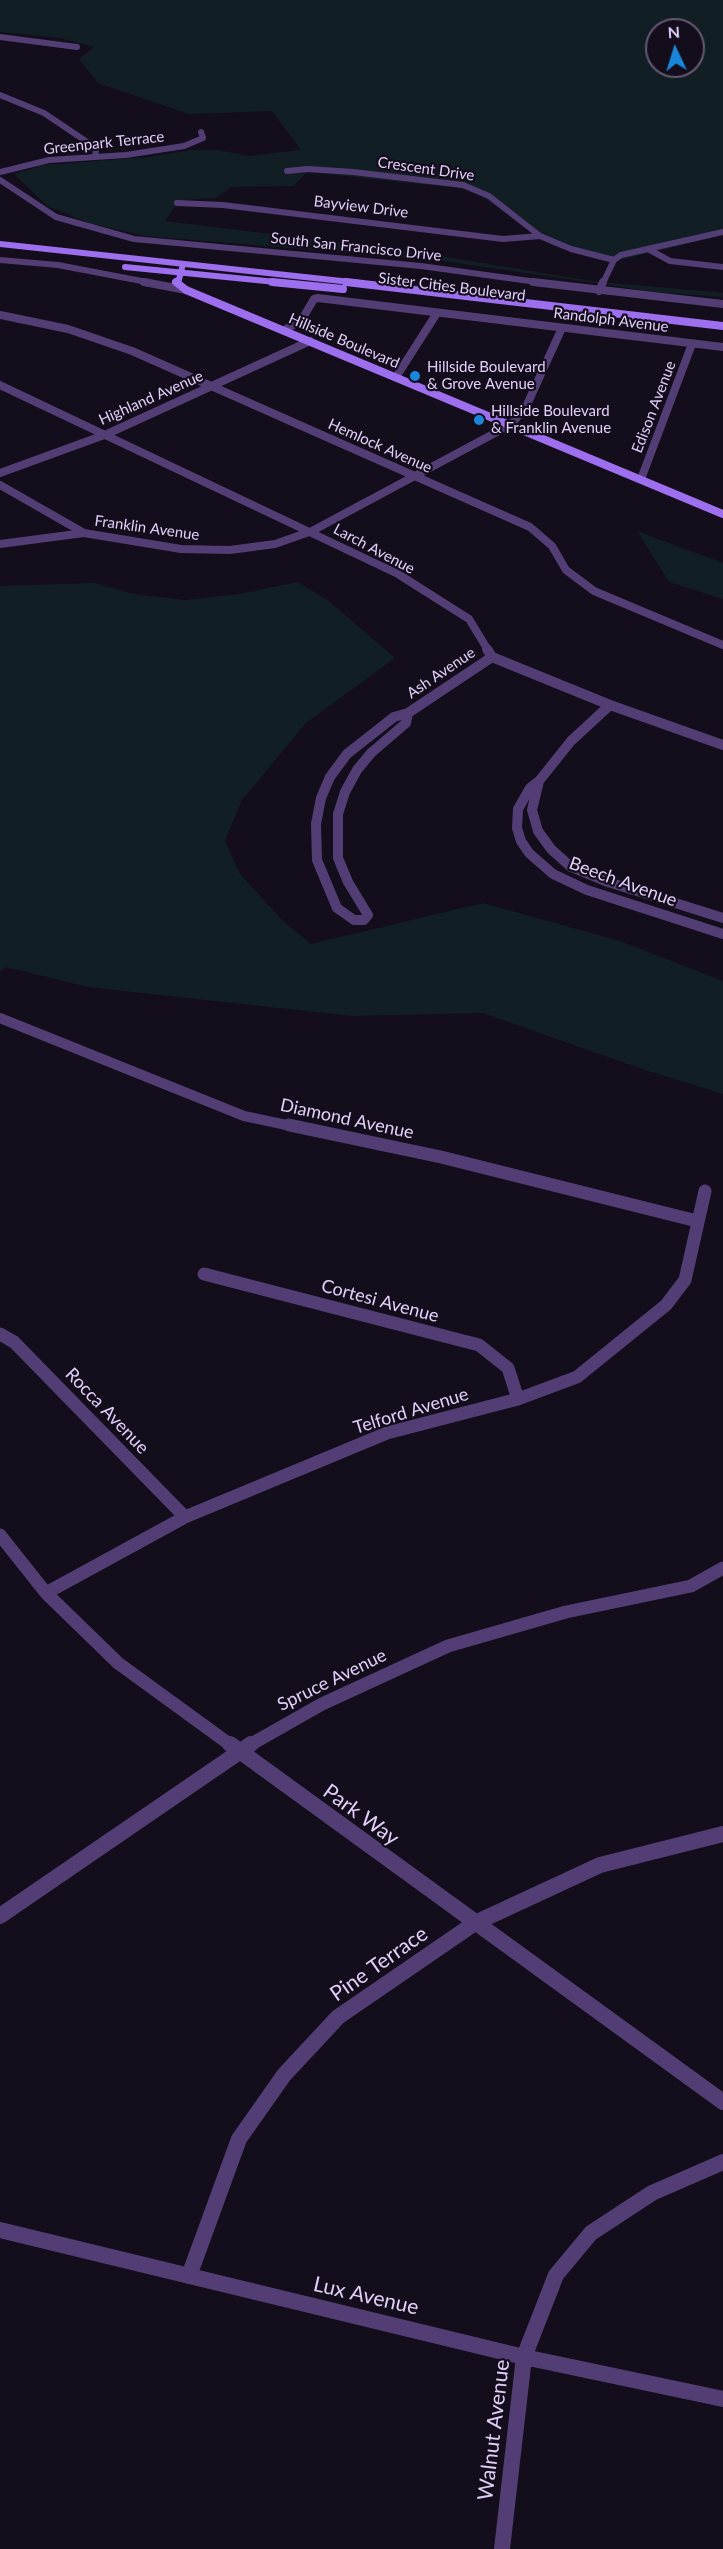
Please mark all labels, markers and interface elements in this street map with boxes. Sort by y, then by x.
north arrow [645,18,705,78]
text: N [667,22,681,41]
street label: Greenpark Terrace [43,128,165,158]
street label: Crescent Drive [376,153,476,185]
street label: Bayview Drive [313,192,409,222]
street label: South San Francisco Drive [270,229,442,265]
street label: Sister Cities Boulevard [377,269,527,305]
street label: Randolph Avenue [552,304,670,336]
street label: Hillside Boulevard [286,310,402,372]
place label: Hillside Boulevard & Grove Avenue [427,358,546,393]
street label: Edison Avenue [628,358,680,456]
street label: Highland Avenue [96,367,206,429]
marker: Hillside Boulevard & Grove Avenue [408,369,422,383]
place label: Hillside Boulevard & Franklin Avenue [491,402,611,437]
marker: Hillside Boulevard & Franklin Avenue [472,413,486,427]
street label: Hemlock Avenue [325,415,435,477]
street label: Franklin Avenue [93,512,201,544]
street label: Larch Avenue [330,520,418,578]
street label: Ash Avenue [403,644,479,702]
street label: Beech Avenue [566,852,680,912]
street label: Diamond Avenue [278,1094,416,1144]
street label: Cortesi Avenue [319,1275,441,1327]
street label: Rocca Avenue [61,1364,153,1458]
street label: Telford Avenue [351,1383,471,1439]
street label: Spruce Avenue [274,1644,390,1716]
street label: Park Way [318,1779,404,1851]
street label: Pine Terrace [325,1921,433,2007]
street label: Lux Avenue [311,2272,421,2320]
street label: Walnut Avenue [473,2358,515,2502]

